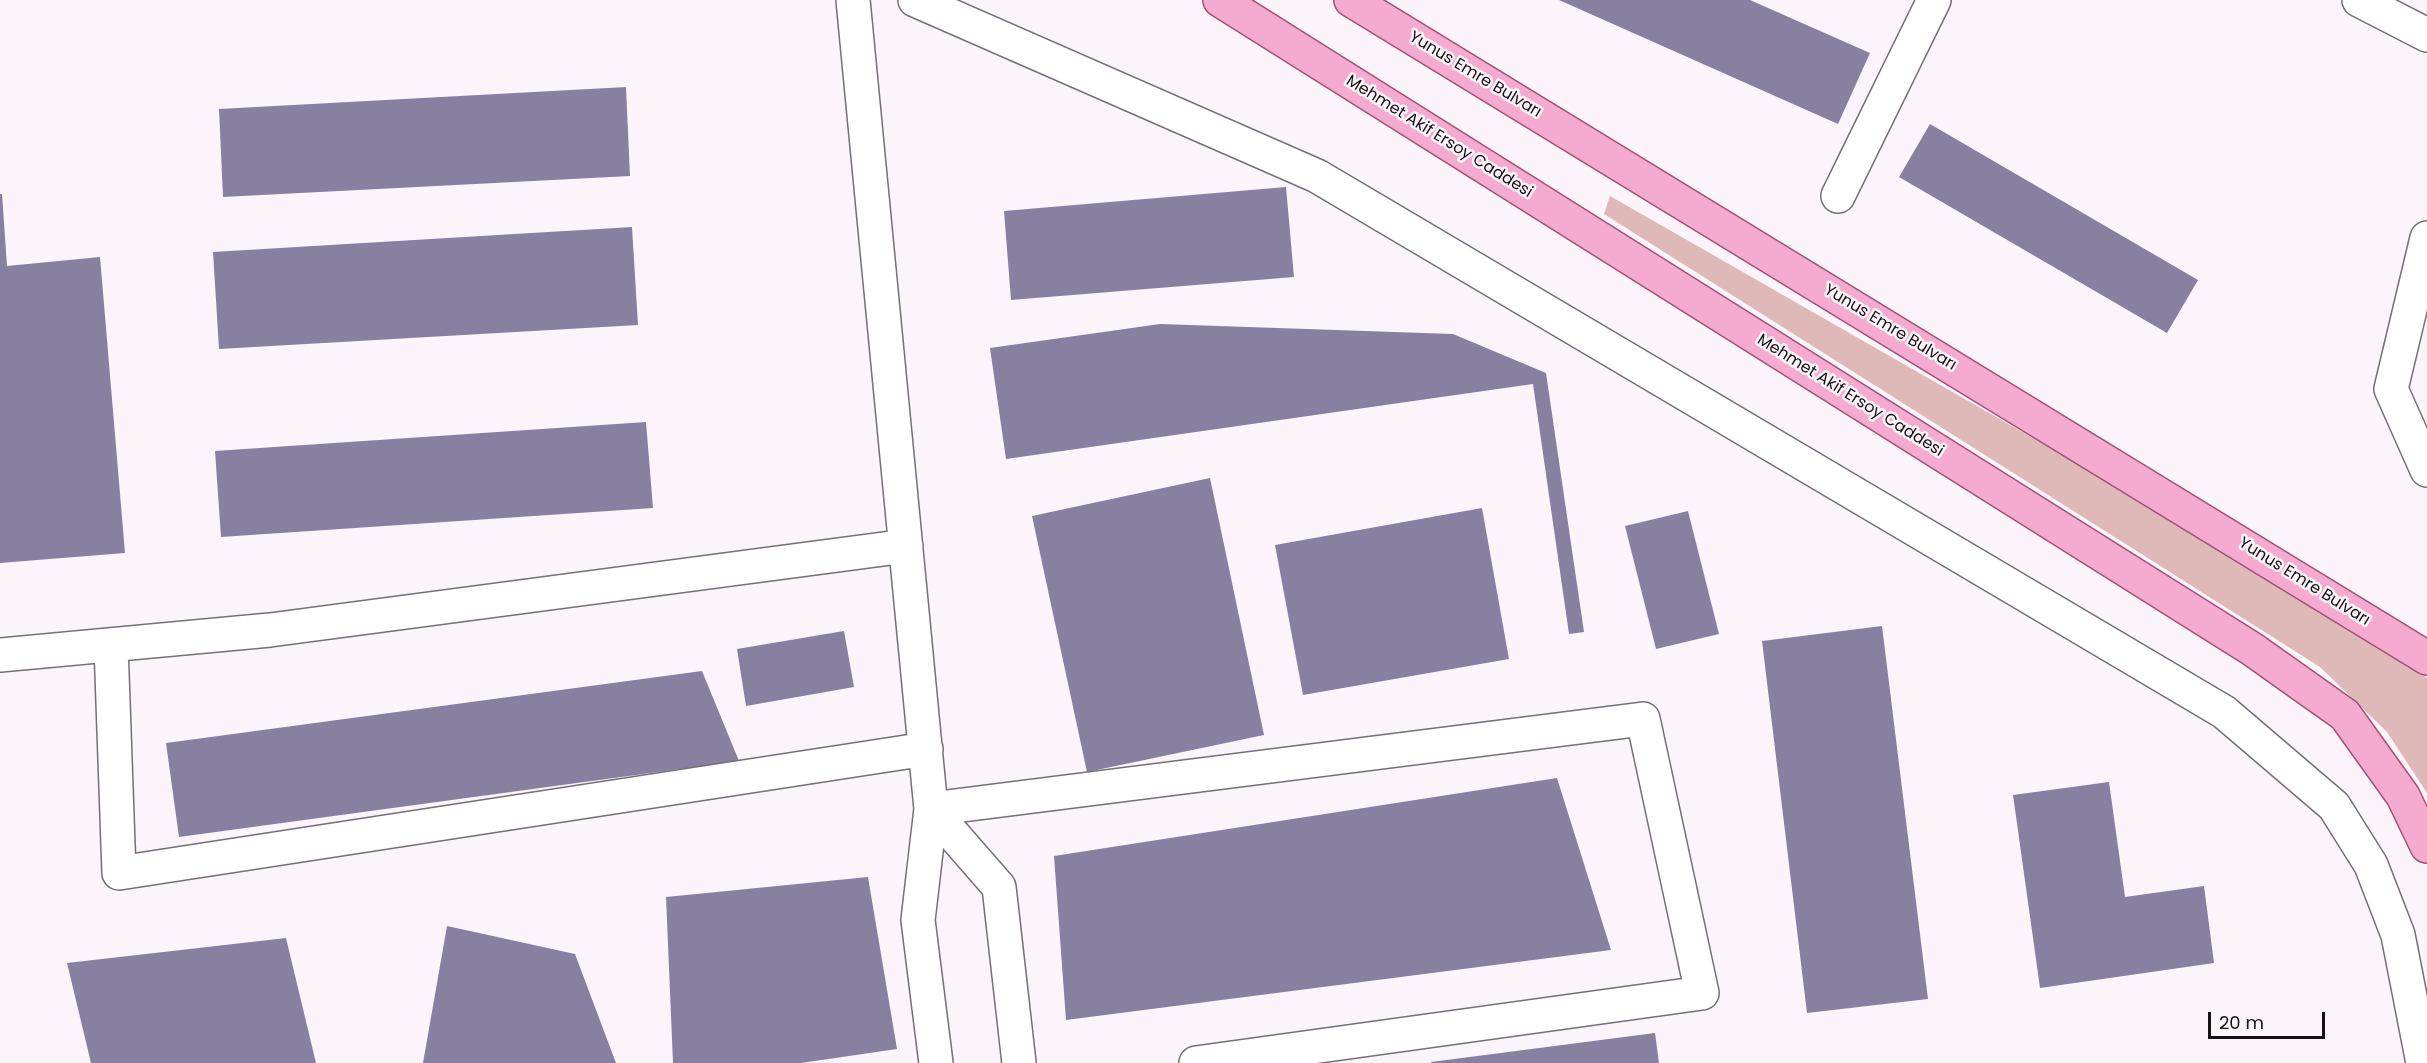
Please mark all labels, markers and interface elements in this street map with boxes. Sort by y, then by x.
street label: Yunus Emre Bulvarı [1405,28,1545,122]
street label: Mehmet Akif Ersoy Caddesi [1342,72,1536,202]
street label: Yunus Emre Bulvarı [1820,281,1960,375]
street label: Mehmet Akif Ersoy Caddesi [1753,331,1947,461]
street label: Yunus Emre Bulvarı [2235,534,2373,630]
scale bar [2211,1000,2328,1038]
text: 20 m [2219,1010,2264,1035]

